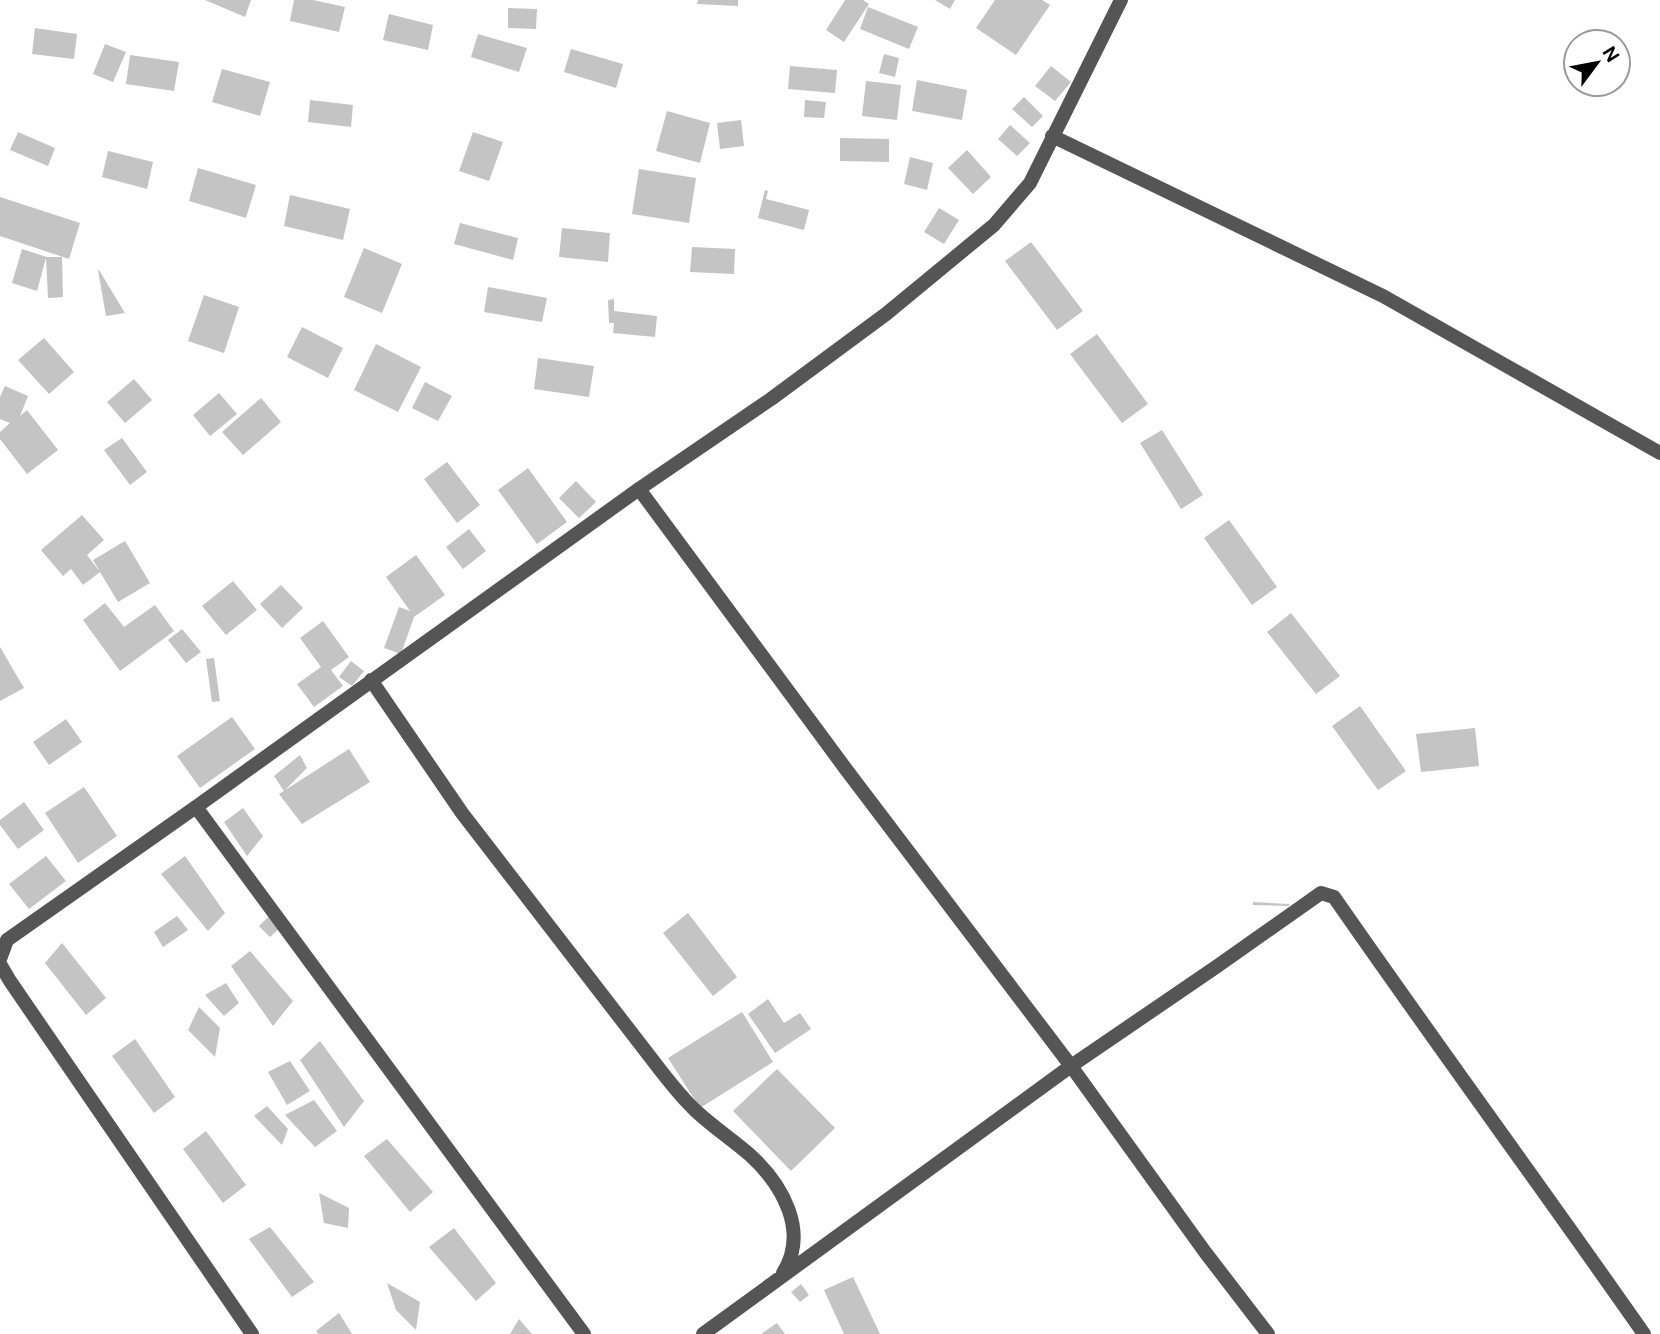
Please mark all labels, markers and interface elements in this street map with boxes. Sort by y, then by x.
north arrow [1562,28,1632,98]
text: N [1597,42,1625,67]

